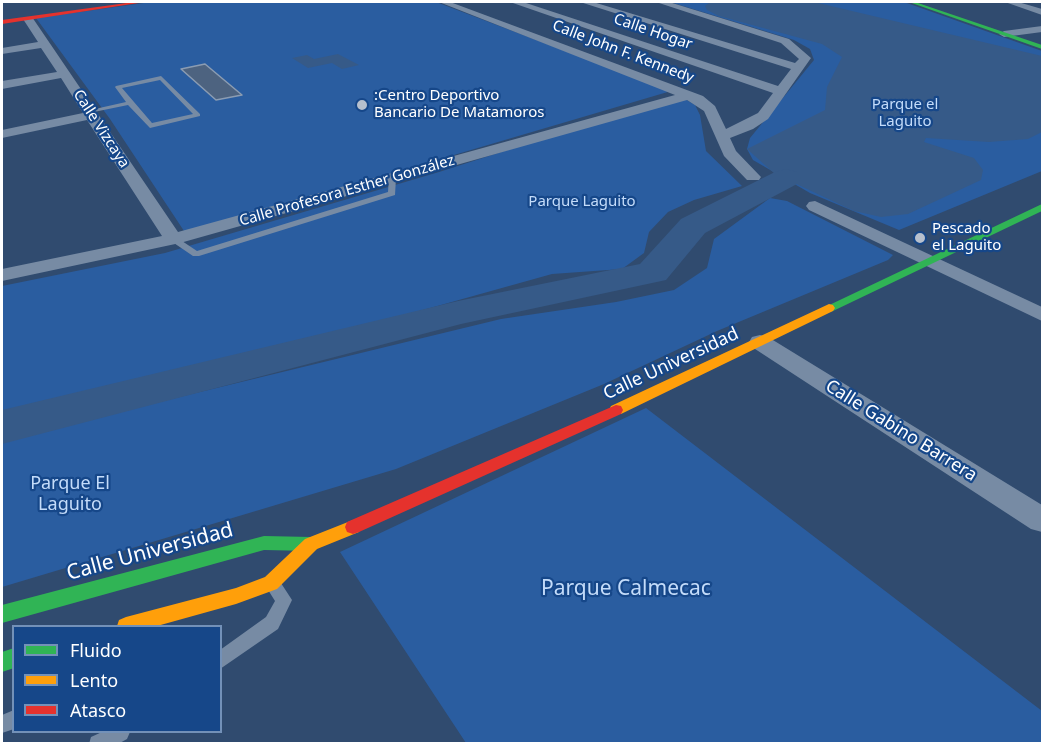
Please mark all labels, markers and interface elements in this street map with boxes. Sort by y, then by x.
street label: Calle Hogar [611,10,695,54]
street label: Calle John F. Kennedy [550,17,696,87]
street label: Calle Vizcaya [69,87,133,171]
place label: :Centro Deportivo Bancario De Matamoros [374,87,545,122]
park label: Parque el Laguito [872,96,938,131]
marker: :Centro Deportivo Bancario De Matamoros [355,98,369,112]
street label: Calle Profesora Esther González [237,152,457,230]
park label: Parque Laguito [528,193,636,211]
place label: Pescado el Laguito [932,220,1001,255]
marker: Pescado el Laguito [913,231,927,245]
street label: Calle Universidad [600,323,742,405]
street label: Calle Gabino Barrera [821,376,981,486]
park label: Parque El Laguito [30,473,110,516]
street label: Calle Universidad [64,518,236,586]
park label: Parque Calmecac [541,576,711,602]
legend [12,625,222,733]
text: Fluido [70,638,122,662]
text: Lento [70,668,118,692]
text: Atasco [70,698,126,722]

